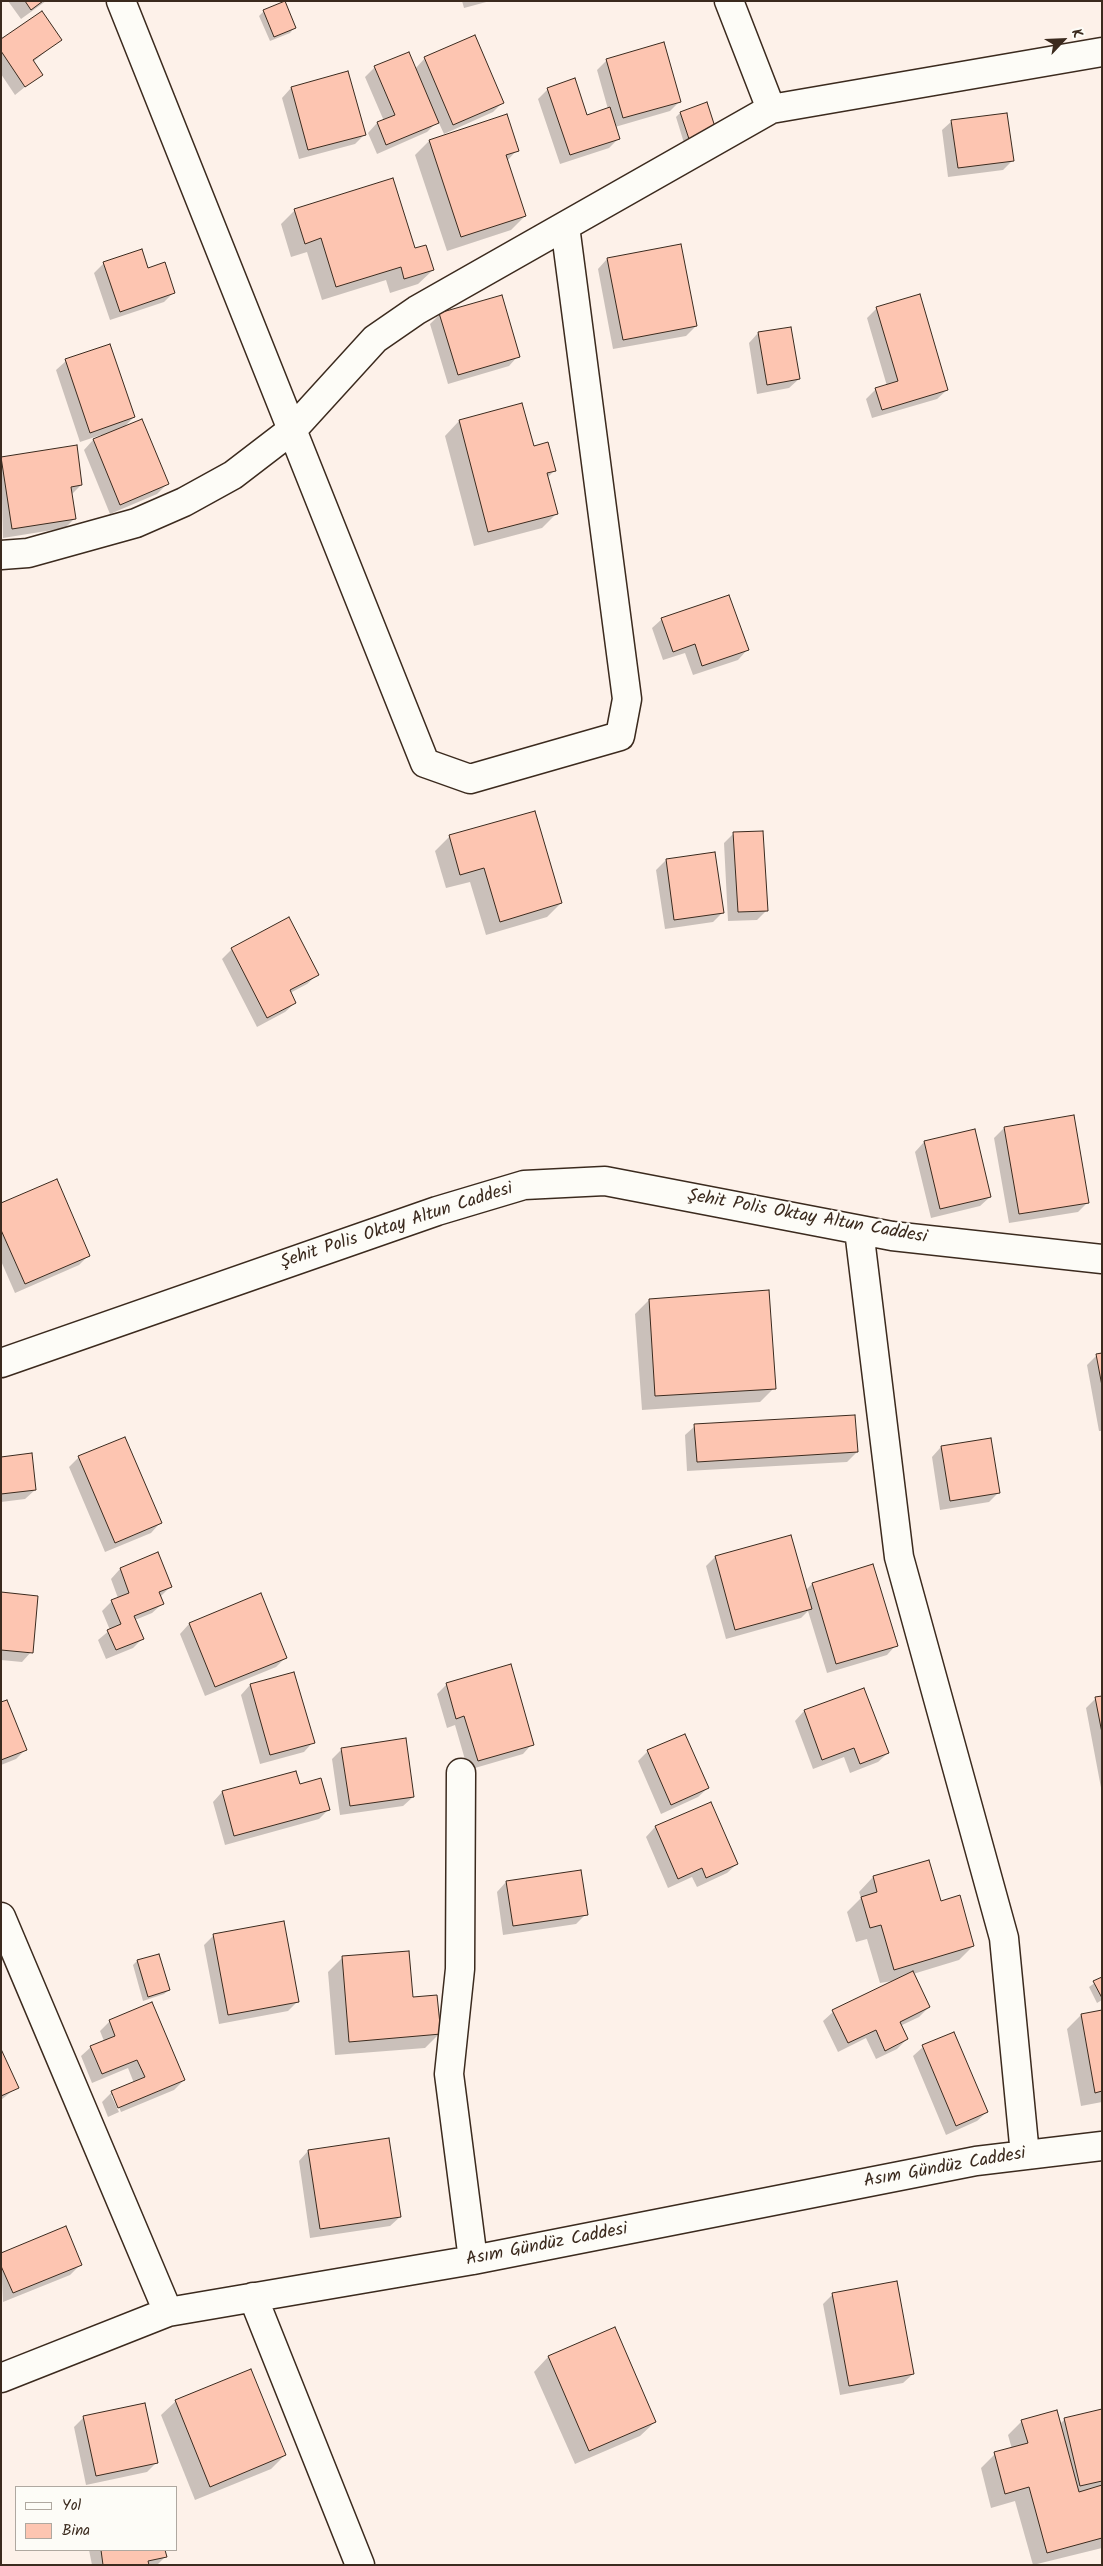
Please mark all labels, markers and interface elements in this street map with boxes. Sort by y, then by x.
north arrow [1038,15,1088,65]
text: K [1065,25,1088,42]
street label: Şehit Polis Oktay Altun Caddesi [278,1179,516,1275]
street label: Şehit Polis Oktay Altun Caddesi [685,1186,929,1250]
street label: Asım Gündüz Caddesi [862,2144,1028,2194]
street label: Asım Gündüz Caddesi [464,2220,630,2272]
legend [15,2486,178,2551]
text: Yol [62,2494,81,2518]
text: Bina [62,2519,90,2543]

